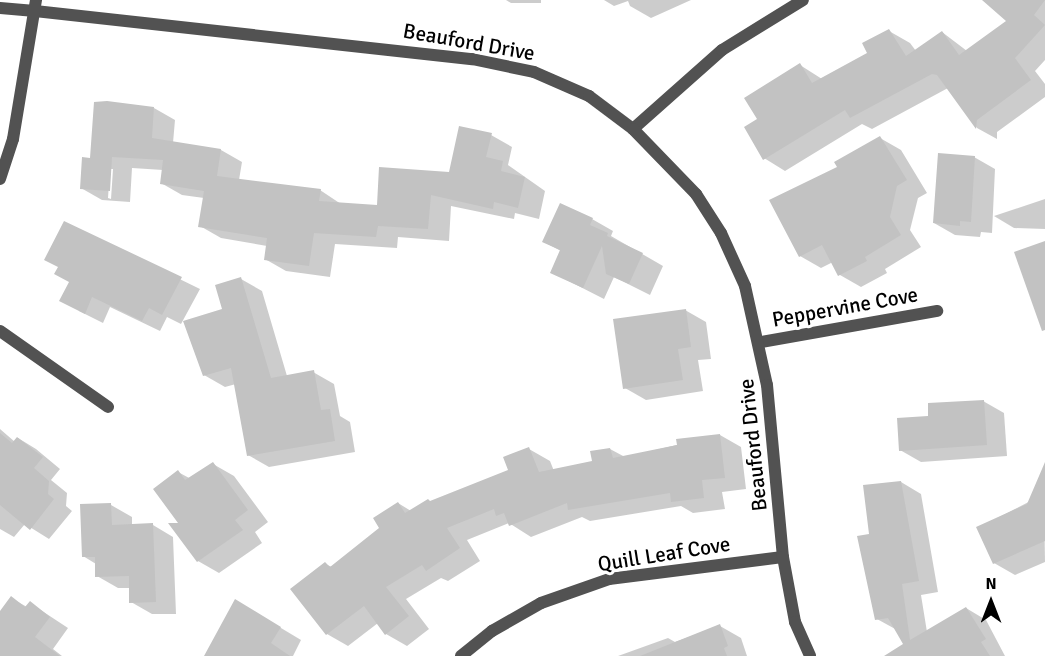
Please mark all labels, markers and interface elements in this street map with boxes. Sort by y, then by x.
street label: Beauford Drive [401,18,537,66]
street label: Peppervine Cove [770,282,920,332]
street label: Beauford Drive [733,377,773,513]
street label: Quill Leaf Cove [596,531,732,577]
north arrow [961,572,1021,632]
text: N [985,574,997,594]

